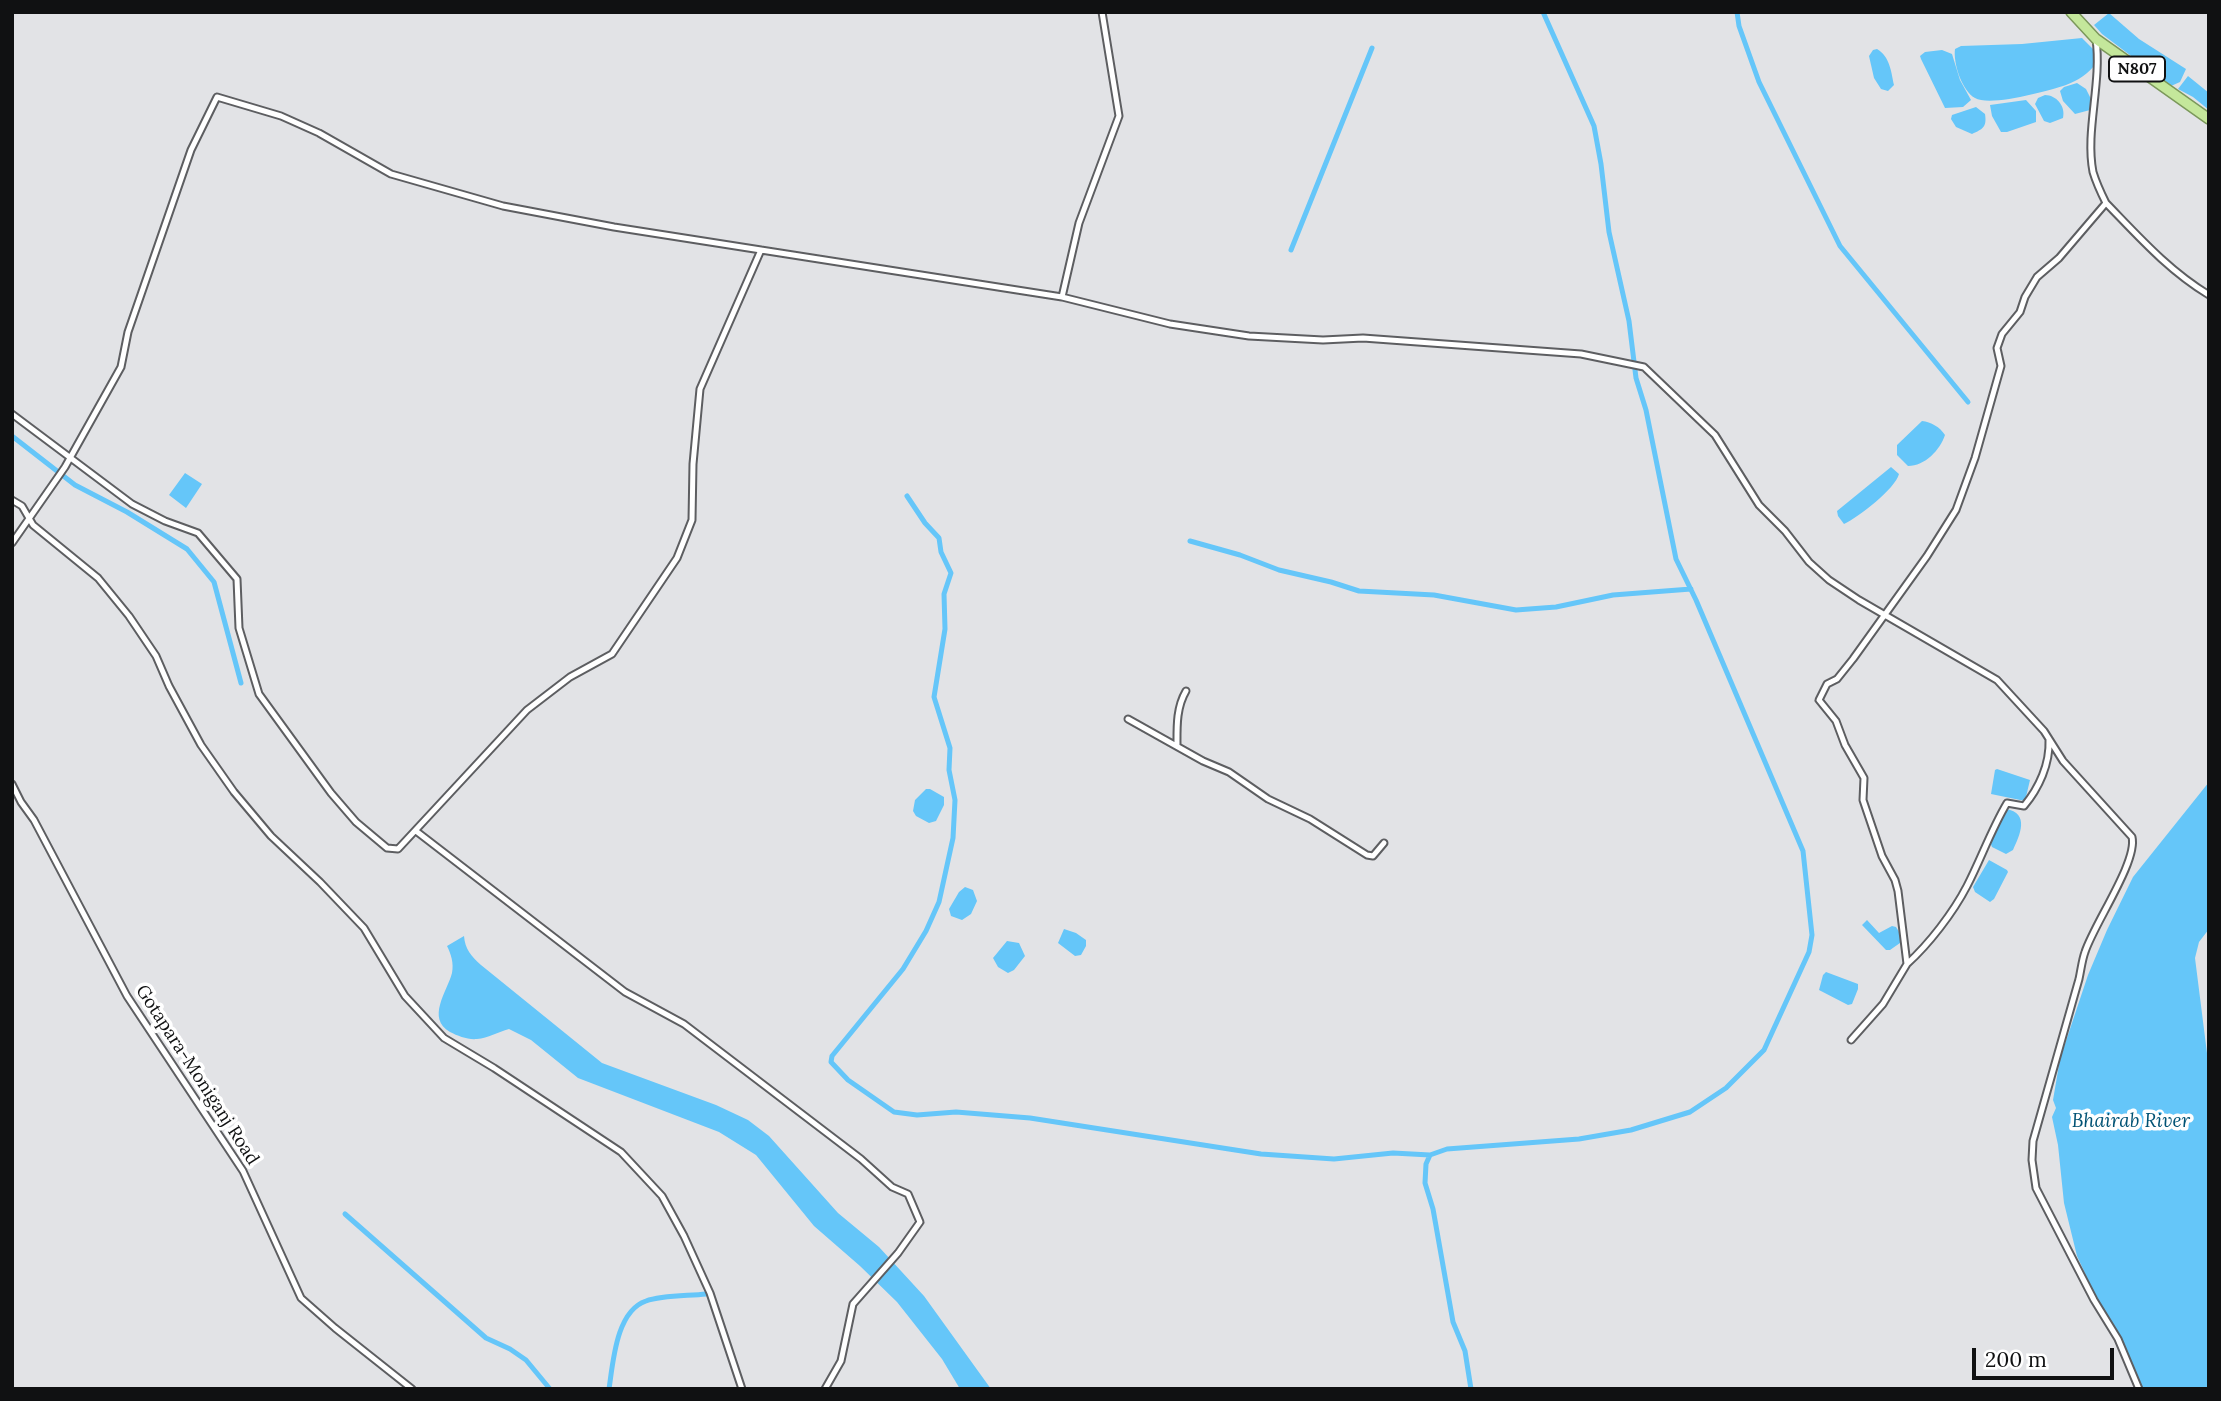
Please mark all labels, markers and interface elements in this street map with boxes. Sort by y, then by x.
road number: N807 [2109,57,2165,82]
street label: Gotapara-Moniganj Road [131,981,263,1169]
water label: Bhairab River [2072,1111,2190,1133]
scale bar [1976,1334,2118,1378]
text: 200 m [1985,1346,2047,1373]

